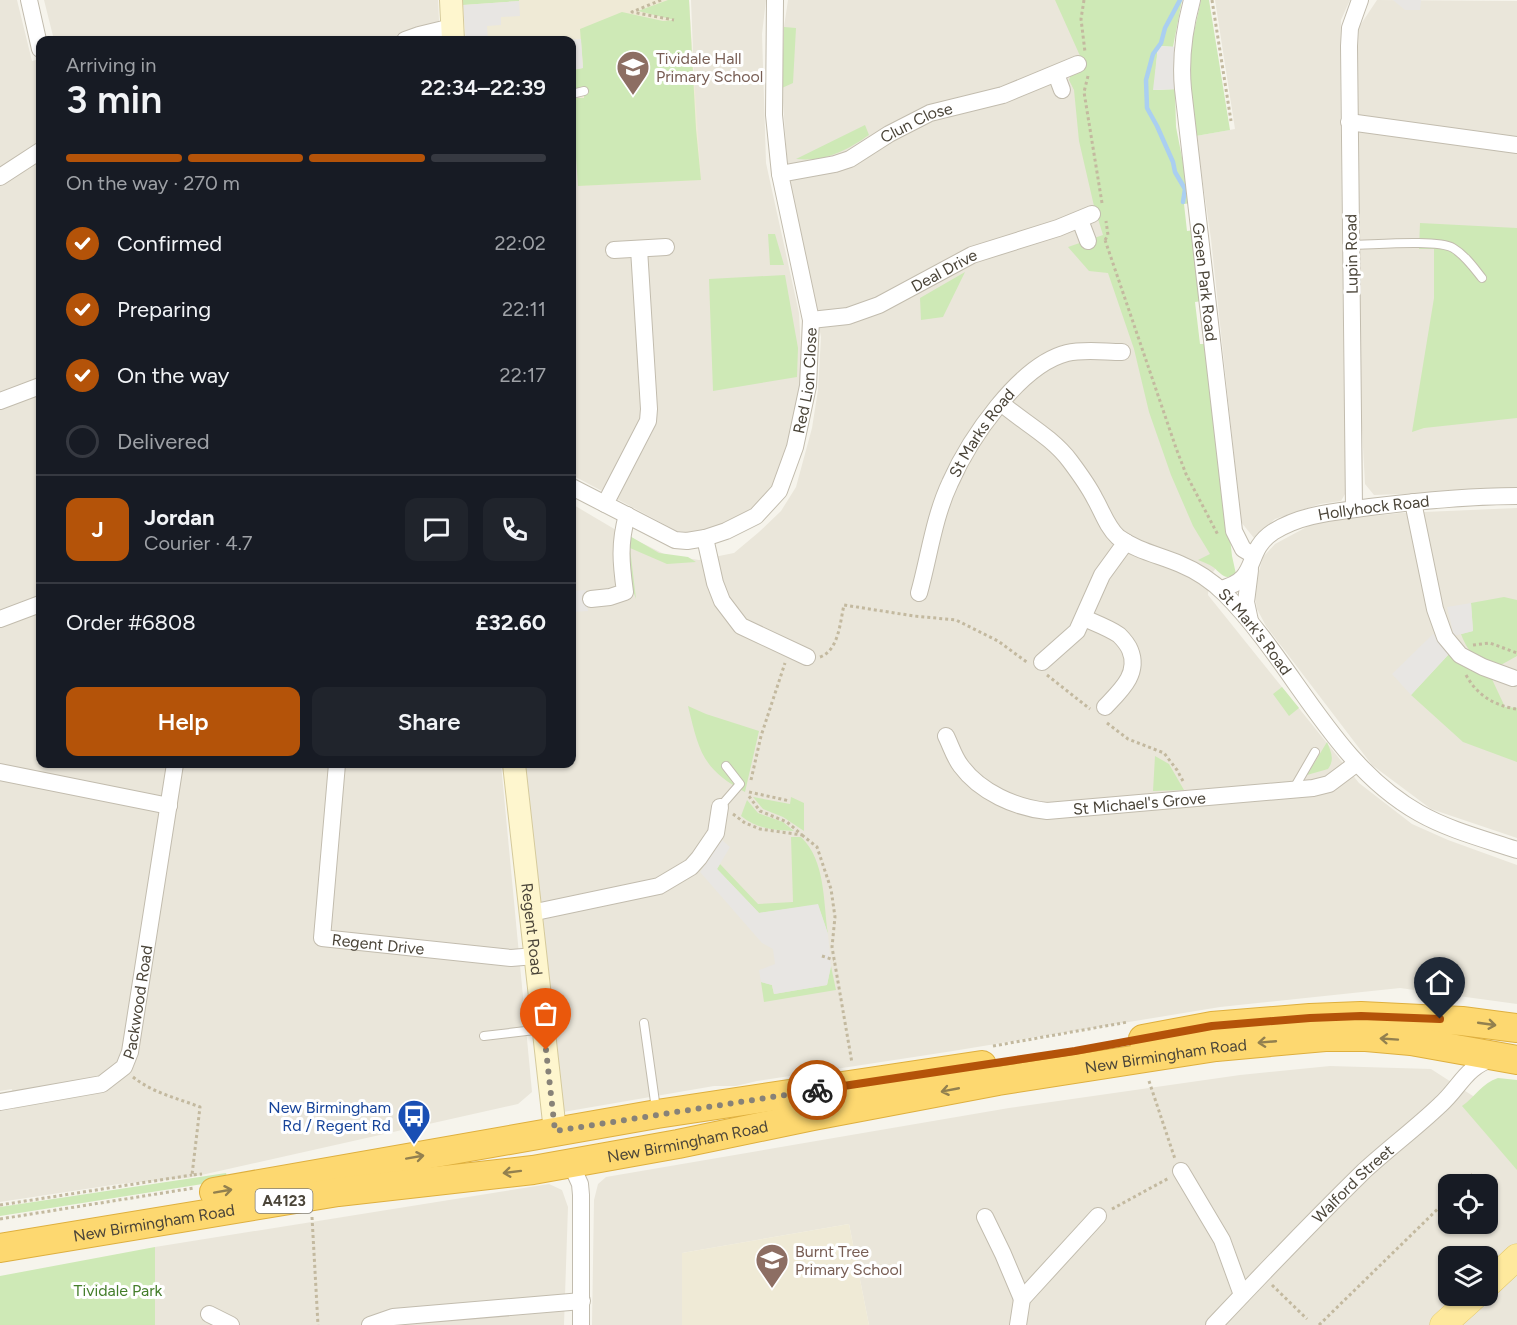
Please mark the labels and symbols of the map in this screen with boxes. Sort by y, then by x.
school or university icon: Tividale Hall Primary School [615,49,651,96]
place label: Tividale Hall Primary School [656,49,763,86]
street label: Clun Close [877,99,955,147]
street label: Lupin Road [1341,214,1362,294]
street label: Green Park Road [1188,222,1221,342]
street label: Deal Drive [908,245,980,296]
street label: Red Lion Close [789,327,821,435]
street label: St Marks Road [945,385,1019,481]
street label: Hollyhock Road [1316,492,1430,525]
street label: St Mark's Road [1214,584,1296,679]
street label: St Michael's Grove [1072,788,1207,819]
street label: Regent Road [517,882,547,976]
street label: Regent Drive [331,930,425,959]
street label: Packwood Road [119,944,157,1062]
pin [1414,957,1465,1019]
pin [520,988,571,1050]
one-way arrow [1476,1019,1496,1030]
one-way arrow [1379,1033,1399,1044]
street label: New Birmingham Road [1083,1035,1248,1077]
one-way arrow [1258,1037,1277,1048]
courier [787,1060,847,1120]
one-way arrow [940,1085,960,1096]
place label: New Birmingham Rd / Regent Rd [268,1098,391,1135]
bus stop icon: New Birmingham Rd / Regent Rd [396,1098,432,1145]
street label: New Birmingham Road [606,1117,770,1167]
street label: Walford Street [1308,1141,1397,1227]
one-way arrow [405,1152,425,1163]
one-way arrow [503,1167,523,1178]
one-way arrow [213,1185,233,1196]
road number: A4123 [256,1189,312,1213]
street label: New Birmingham Road [72,1200,236,1246]
school or university icon: Burnt Tree Primary School [754,1242,790,1289]
place label: Burnt Tree Primary School [795,1242,902,1279]
park label: Tividale Park [74,1281,163,1300]

